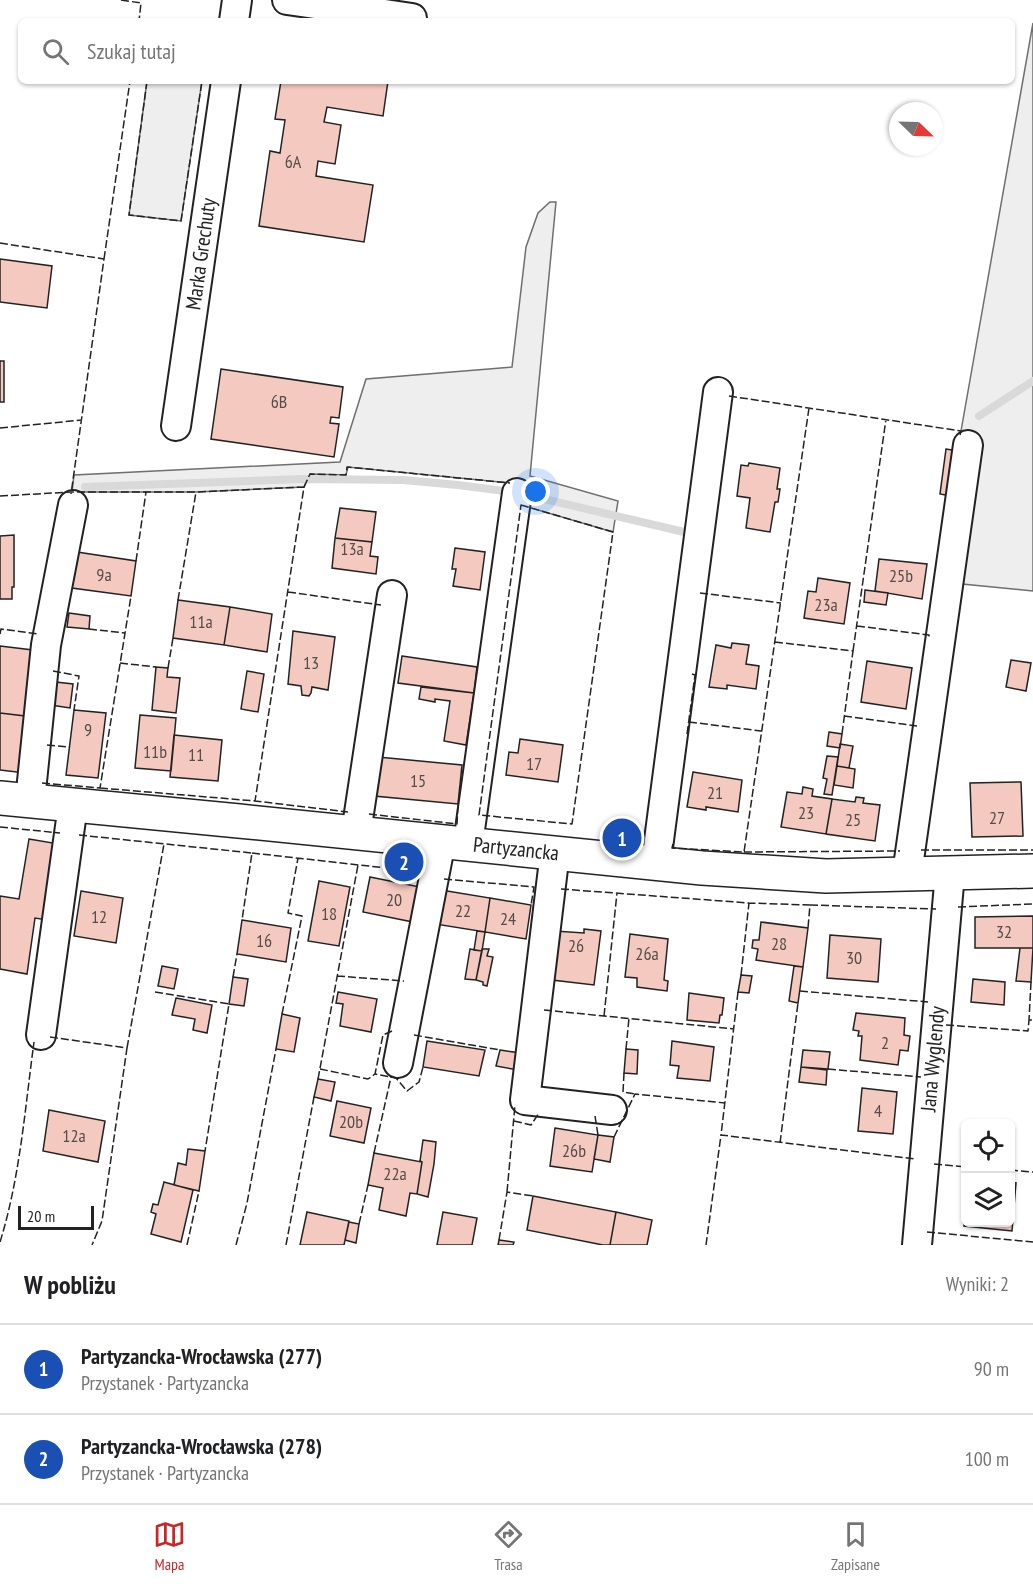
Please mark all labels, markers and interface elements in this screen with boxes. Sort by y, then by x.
search box [18,18,1015,84]
icon: search [39,35,72,68]
text: Szukaj tutaj [87,37,176,65]
north arrow [889,102,943,156]
house number: 6A [285,150,302,173]
street label: Marka Grechuty [179,196,222,312]
house number: 6B [271,390,287,413]
your location [521,477,550,506]
house number: 13a [340,537,364,560]
house number: 9a [96,563,112,586]
house number: 25b [889,564,913,587]
house number: 23a [814,593,838,616]
house number: 11a [189,610,213,633]
house number: 13 [303,651,319,674]
house number: 9 [84,718,92,741]
house number: 11b [143,740,167,763]
house number: 11 [188,743,204,766]
house number: 17 [526,752,542,775]
house number: 15 [410,769,426,792]
house number: 21 [707,781,723,804]
house number: 23 [798,801,814,824]
house number: 27 [989,806,1005,829]
house number: 25 [845,808,861,831]
pin: 1 [602,816,642,860]
street label: Partyzancka [472,831,560,866]
pin: 2 [384,840,424,884]
house number: 20 [386,888,402,911]
house number: 22 [455,899,471,922]
house number: 18 [321,902,337,925]
house number: 12 [91,905,107,928]
house number: 24 [500,907,516,930]
house number: 32 [996,920,1012,943]
house number: 16 [256,929,272,952]
house number: 28 [771,932,787,955]
house number: 26 [568,934,584,957]
house number: 26a [635,942,659,965]
house number: 30 [846,946,862,969]
street label: Jana Wyglendy [914,1005,951,1114]
house number: 2 [881,1031,889,1054]
house number: 4 [874,1099,882,1122]
house number: 20b [339,1110,363,1133]
map controls [961,1119,1015,1227]
button: locate [961,1119,1015,1173]
house number: 12a [62,1124,86,1147]
house number: 26b [562,1139,586,1162]
house number: 22a [383,1162,407,1185]
button: layers [961,1173,1015,1227]
scale bar [18,1203,94,1230]
text: 20 m [27,1206,55,1226]
text: W pobliżu [24,1268,116,1301]
text: Wyniki: 2 [946,1271,1009,1297]
text: Partyzancka-Wrocławska (277) [81,1342,322,1370]
text: 1 [39,1356,48,1382]
text: 90 m [974,1356,1009,1382]
text: Przystanek · Partyzancka [81,1370,249,1396]
text: Partyzancka-Wrocławska (278) [81,1432,322,1460]
text: 2 [39,1446,48,1472]
text: 100 m [965,1446,1009,1472]
text: Przystanek · Partyzancka [81,1460,249,1486]
tab: Mapa [153,1518,186,1574]
tab: Trasa [492,1518,525,1574]
tab: Zapisane [831,1518,880,1574]

